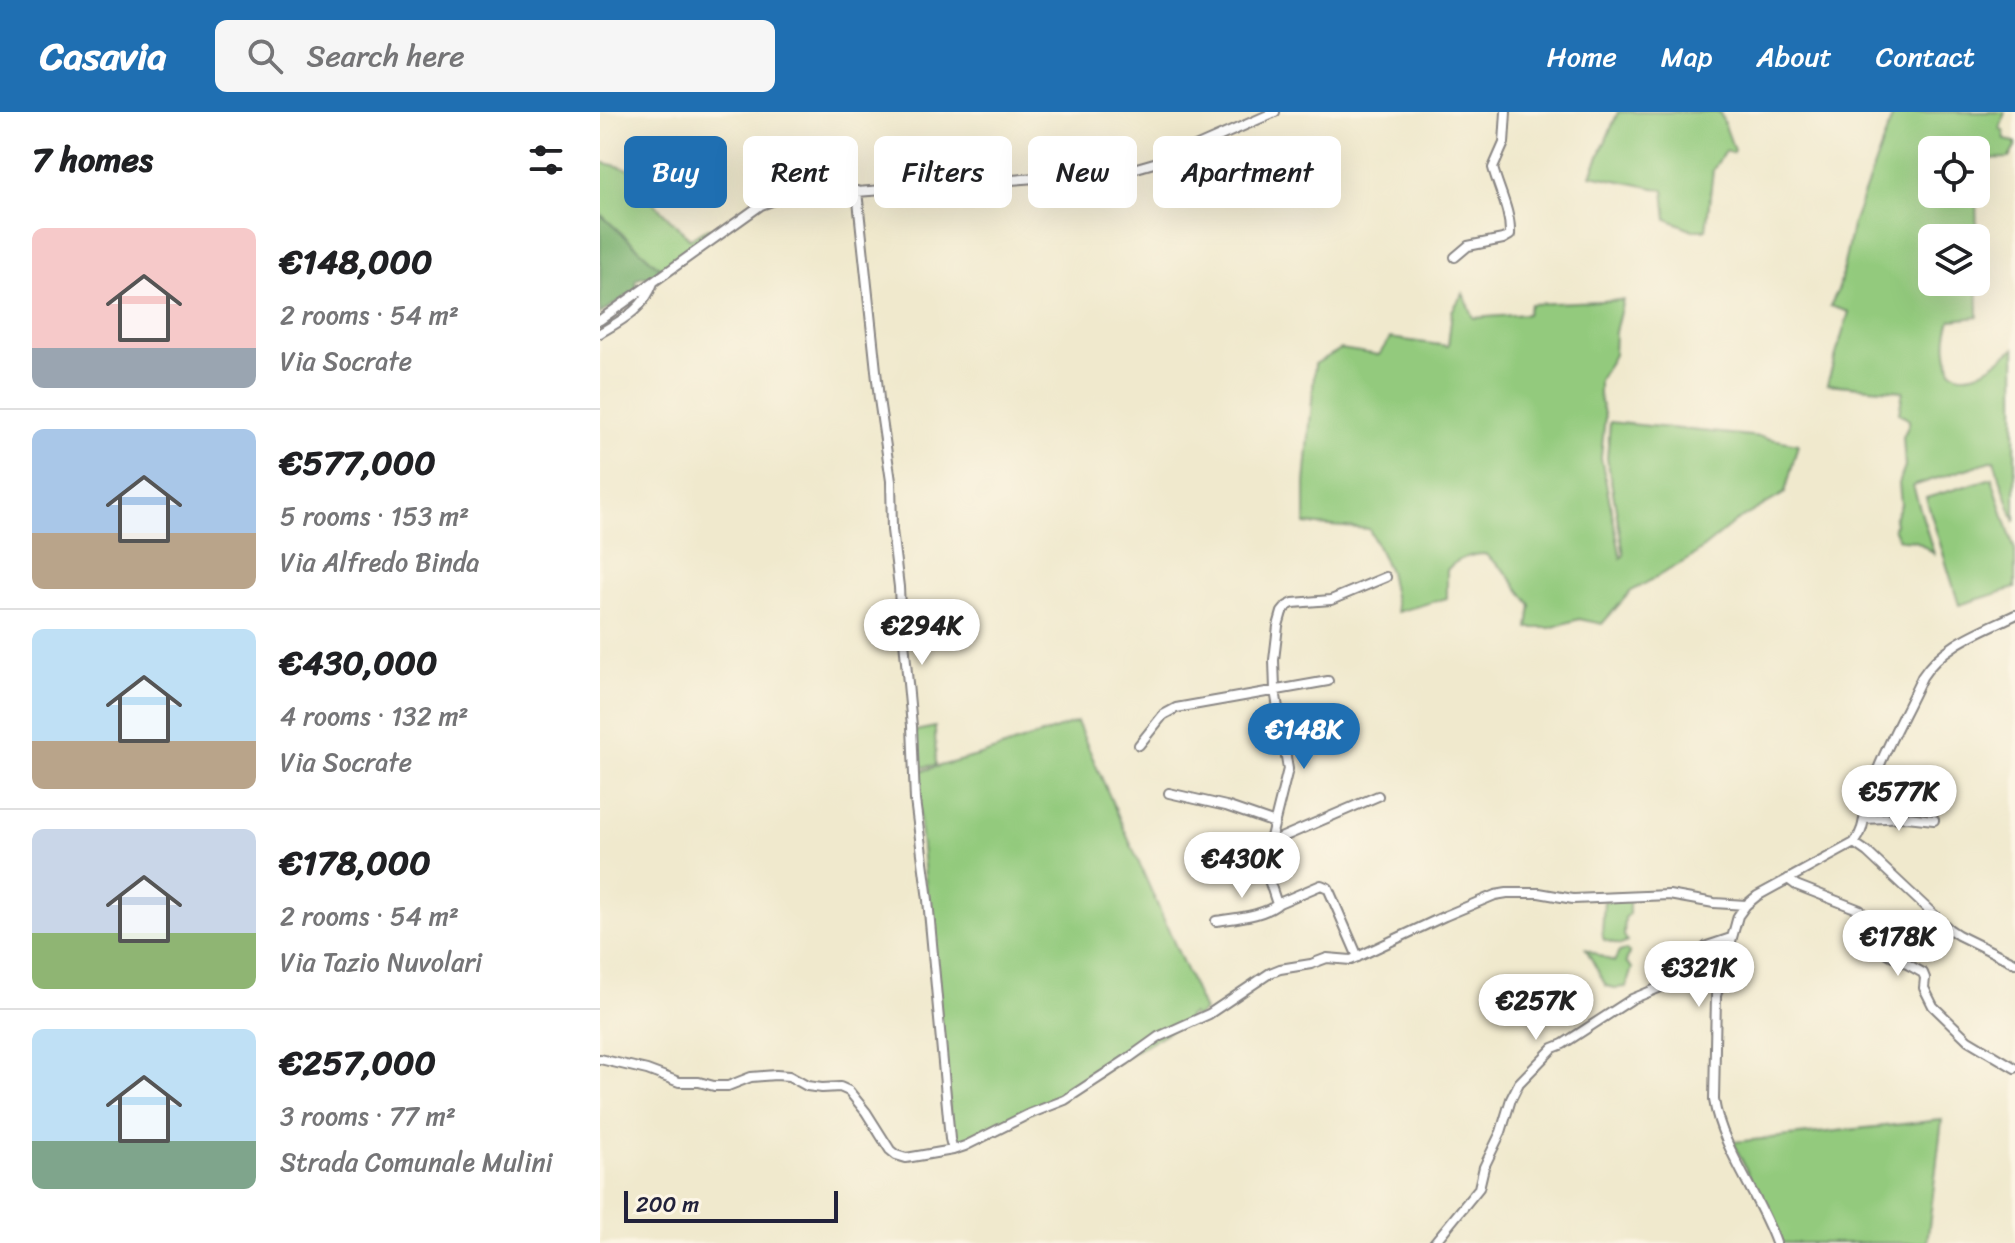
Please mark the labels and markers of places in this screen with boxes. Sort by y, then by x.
pin: €294K [866,599,978,667]
pin: €148K [1248,703,1360,771]
pin: €577K [1843,765,1955,833]
pin: €430K [1186,832,1298,900]
pin: €178K [1842,910,1954,978]
pin: €321K [1643,941,1755,1009]
pin: €257K [1480,974,1592,1042]

